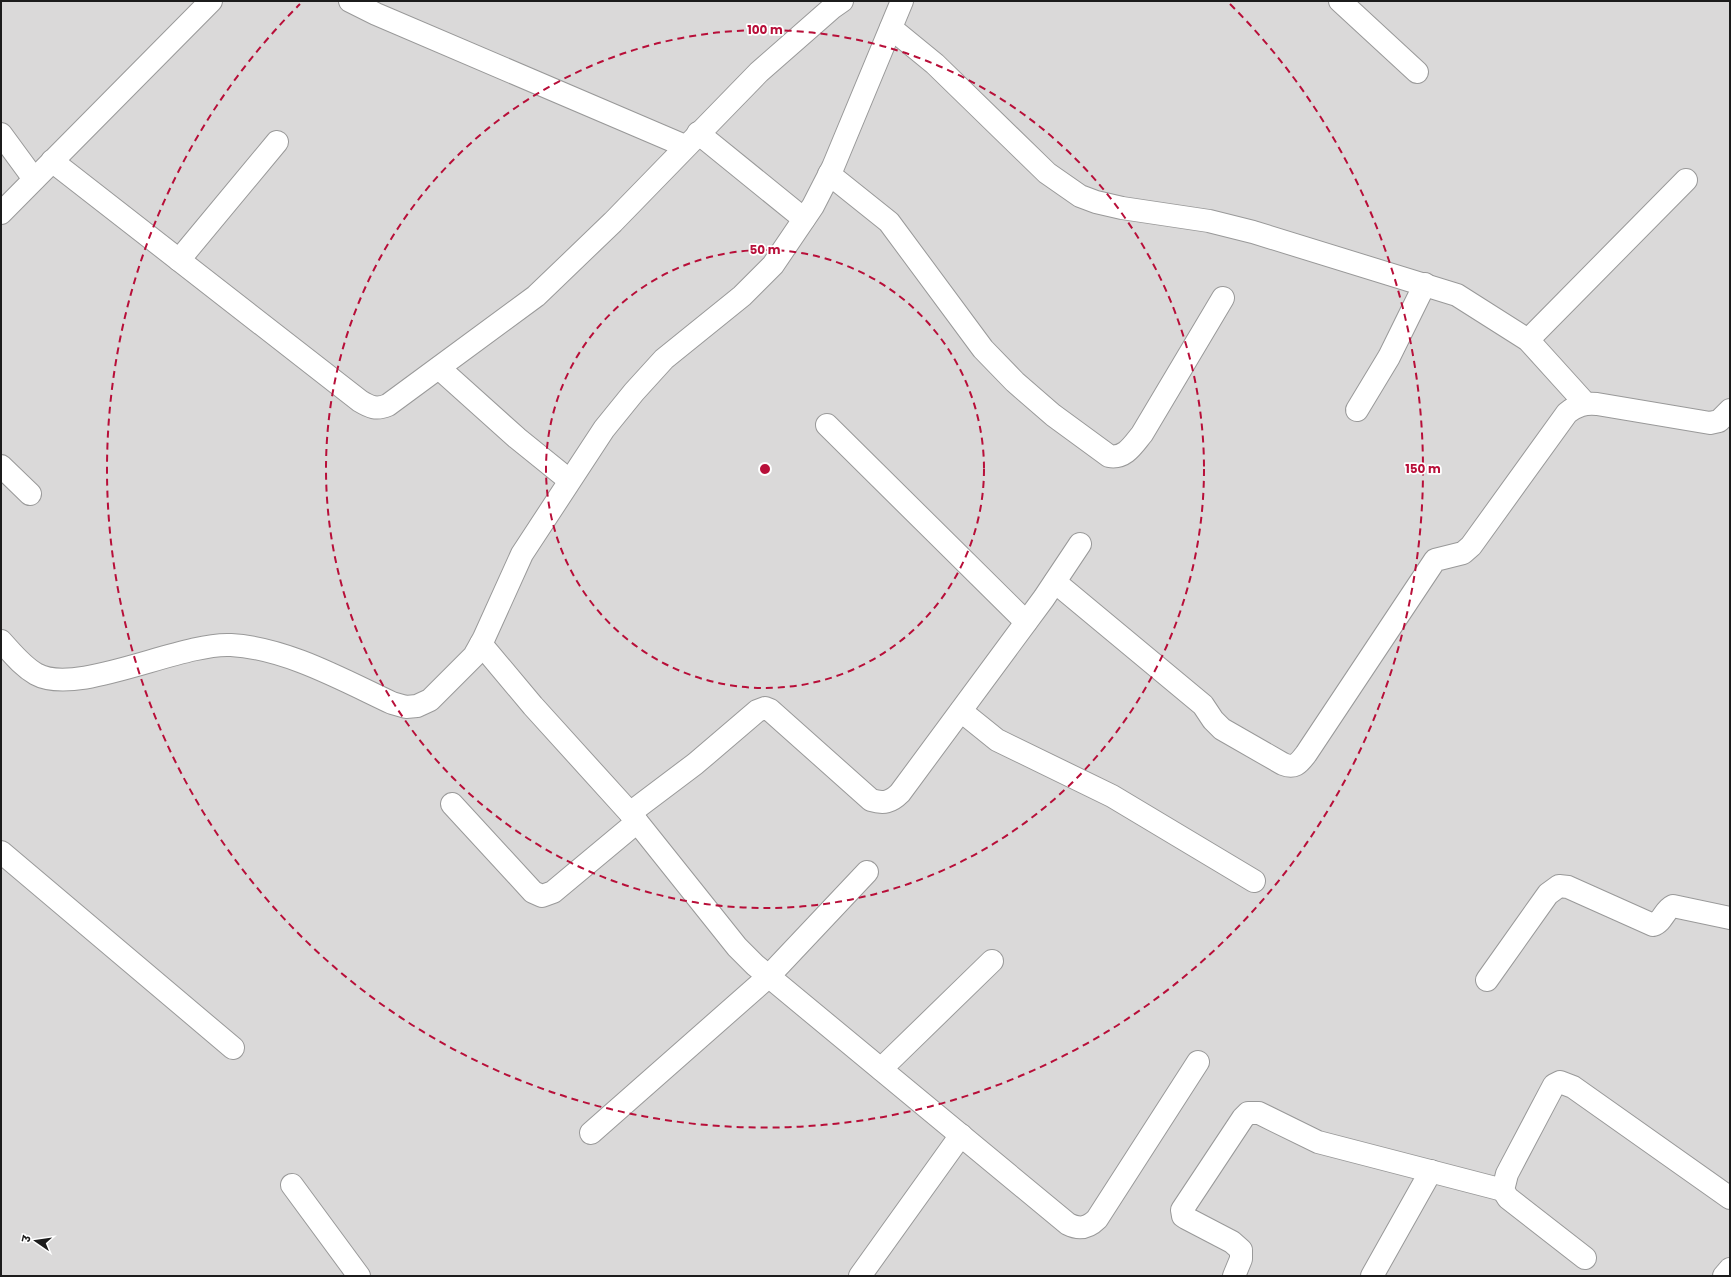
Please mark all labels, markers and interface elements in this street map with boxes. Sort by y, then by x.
text: 100 m [747,21,783,38]
text: 50 m [750,241,781,258]
text: 150 m [1405,460,1441,477]
centre of rings [758,462,772,476]
north arrow [16,1221,56,1261]
text: उ [18,1233,35,1245]

